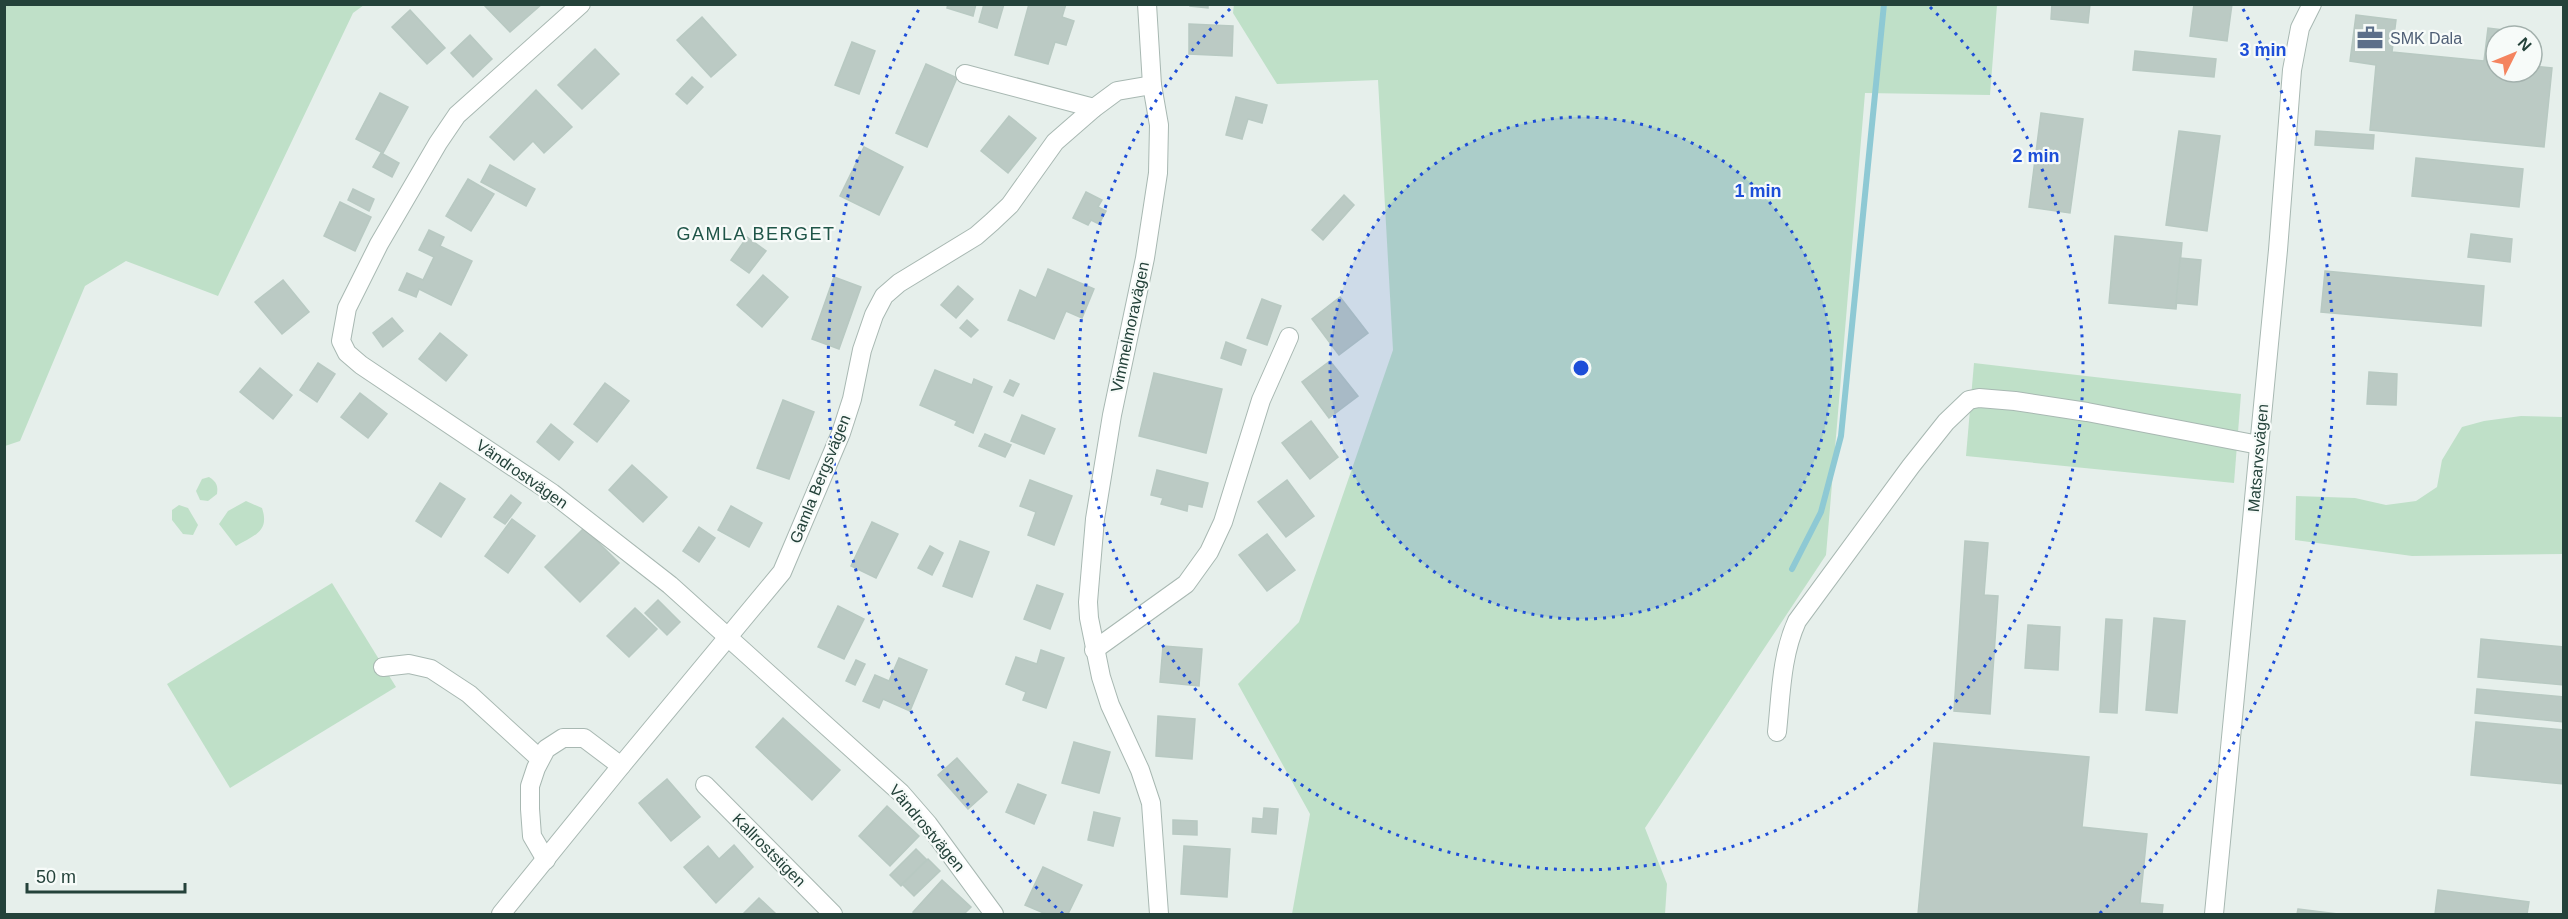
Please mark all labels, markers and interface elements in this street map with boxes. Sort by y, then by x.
office icon: SMK Dala [2355,23,2385,53]
north arrow [2484,24,2544,84]
place label: SMK Dala [2390,30,2462,47]
text: N [2514,34,2535,54]
text: 3 min [2239,40,2287,60]
text: 2 min [2012,146,2060,166]
text: 1 min [1734,181,1782,201]
district label: GAMLA BERGET [676,224,836,244]
street label: Vimmelmoravägen [1108,260,1152,394]
centre of rings [1571,358,1591,378]
street label: Matsarvsvägen [2245,403,2271,513]
street label: Gamla Bergsvägen [786,412,854,546]
street label: Vändrostvägen [473,436,571,512]
street label: Vändrostvägen [886,781,968,875]
street label: Kallroststigen [729,810,809,890]
scale bar [27,856,184,894]
text: 50 m [36,867,76,887]

